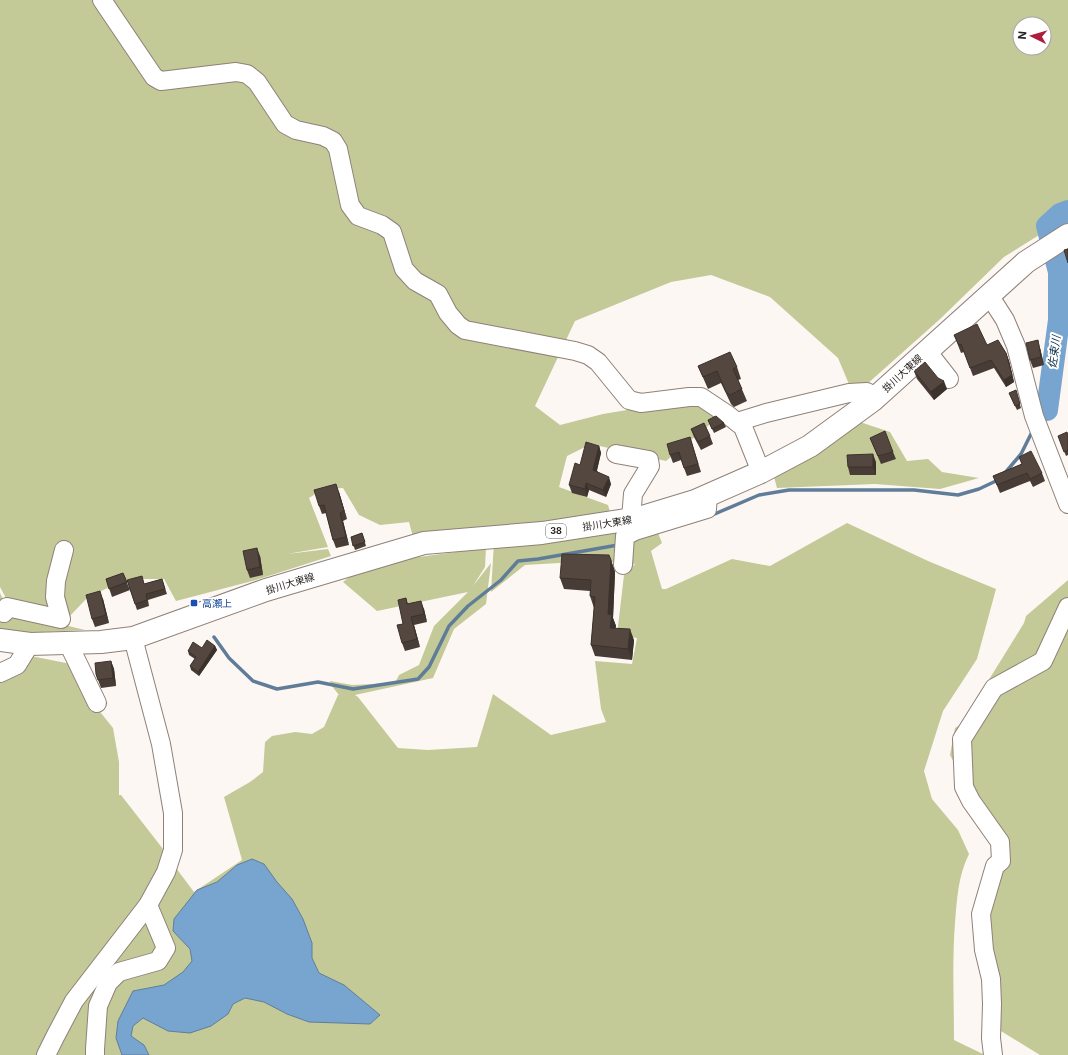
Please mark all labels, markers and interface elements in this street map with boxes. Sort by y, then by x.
north arrow [1012,16,1052,56]
text: N [1015,30,1029,40]
water label: 佐束川 [1045,334,1063,369]
street label: 掛川大東線 [880,352,924,394]
street label: 掛川大東線 [581,513,633,533]
road number: 38 [546,524,566,538]
street label: 掛川大東線 [264,570,316,596]
place label: 高瀬上 [202,597,232,609]
marker: 高瀬上 [189,598,199,608]

